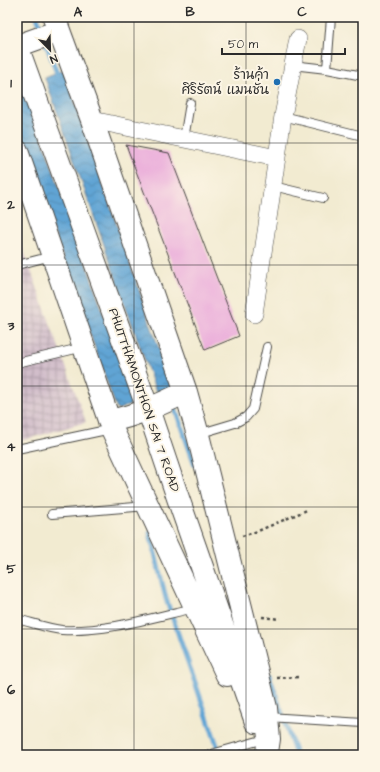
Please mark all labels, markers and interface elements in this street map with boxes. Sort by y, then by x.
text: A [74,3,83,21]
text: B [185,3,195,21]
text: C [297,3,307,21]
north arrow [30,30,70,70]
scale bar [222,30,345,56]
text: 50 m [228,36,259,53]
text: N [48,50,60,67]
place label: ร้านค้า ศิริรัตน์ แมนชั่น [182,66,270,99]
text: 1 [10,74,12,92]
marker: ร้านค้า ศิริรัตน์ แมนชั่น [272,77,282,87]
text: 2 [6,196,15,214]
street label: PHUTTHAMONTHON SAI 7 ROAD [104,306,184,495]
text: 3 [7,317,15,335]
text: 4 [7,438,16,456]
text: 5 [6,560,16,578]
text: 6 [7,681,16,699]

